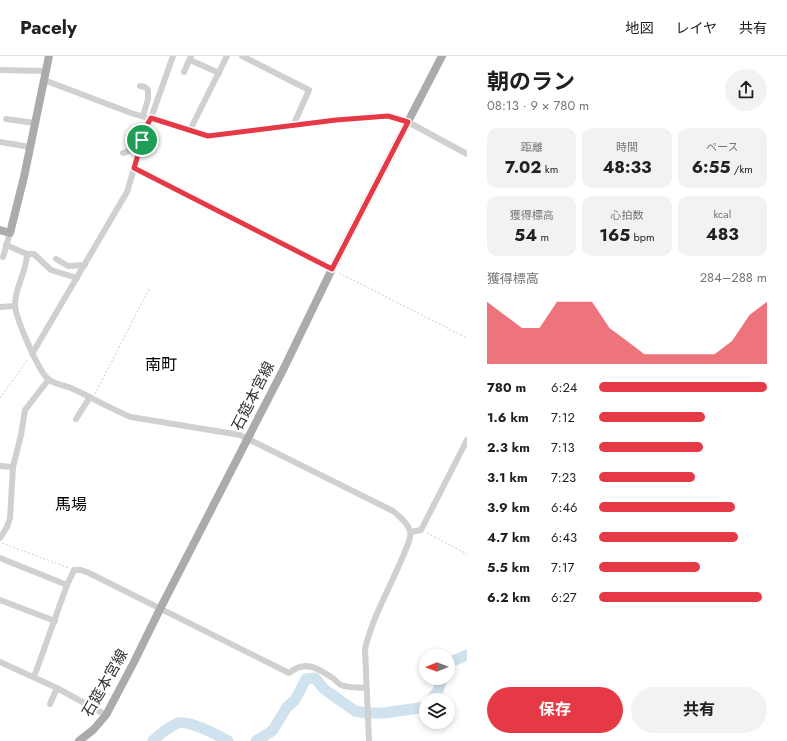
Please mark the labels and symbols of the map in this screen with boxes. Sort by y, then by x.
pin [125,123,159,157]
district label: 南町 [145,353,177,376]
street label: 石筵本宮線 [226,358,280,434]
district label: 馬場 [55,493,87,516]
street label: 石筵本宮線 [77,645,133,721]
north arrow [419,649,455,685]

